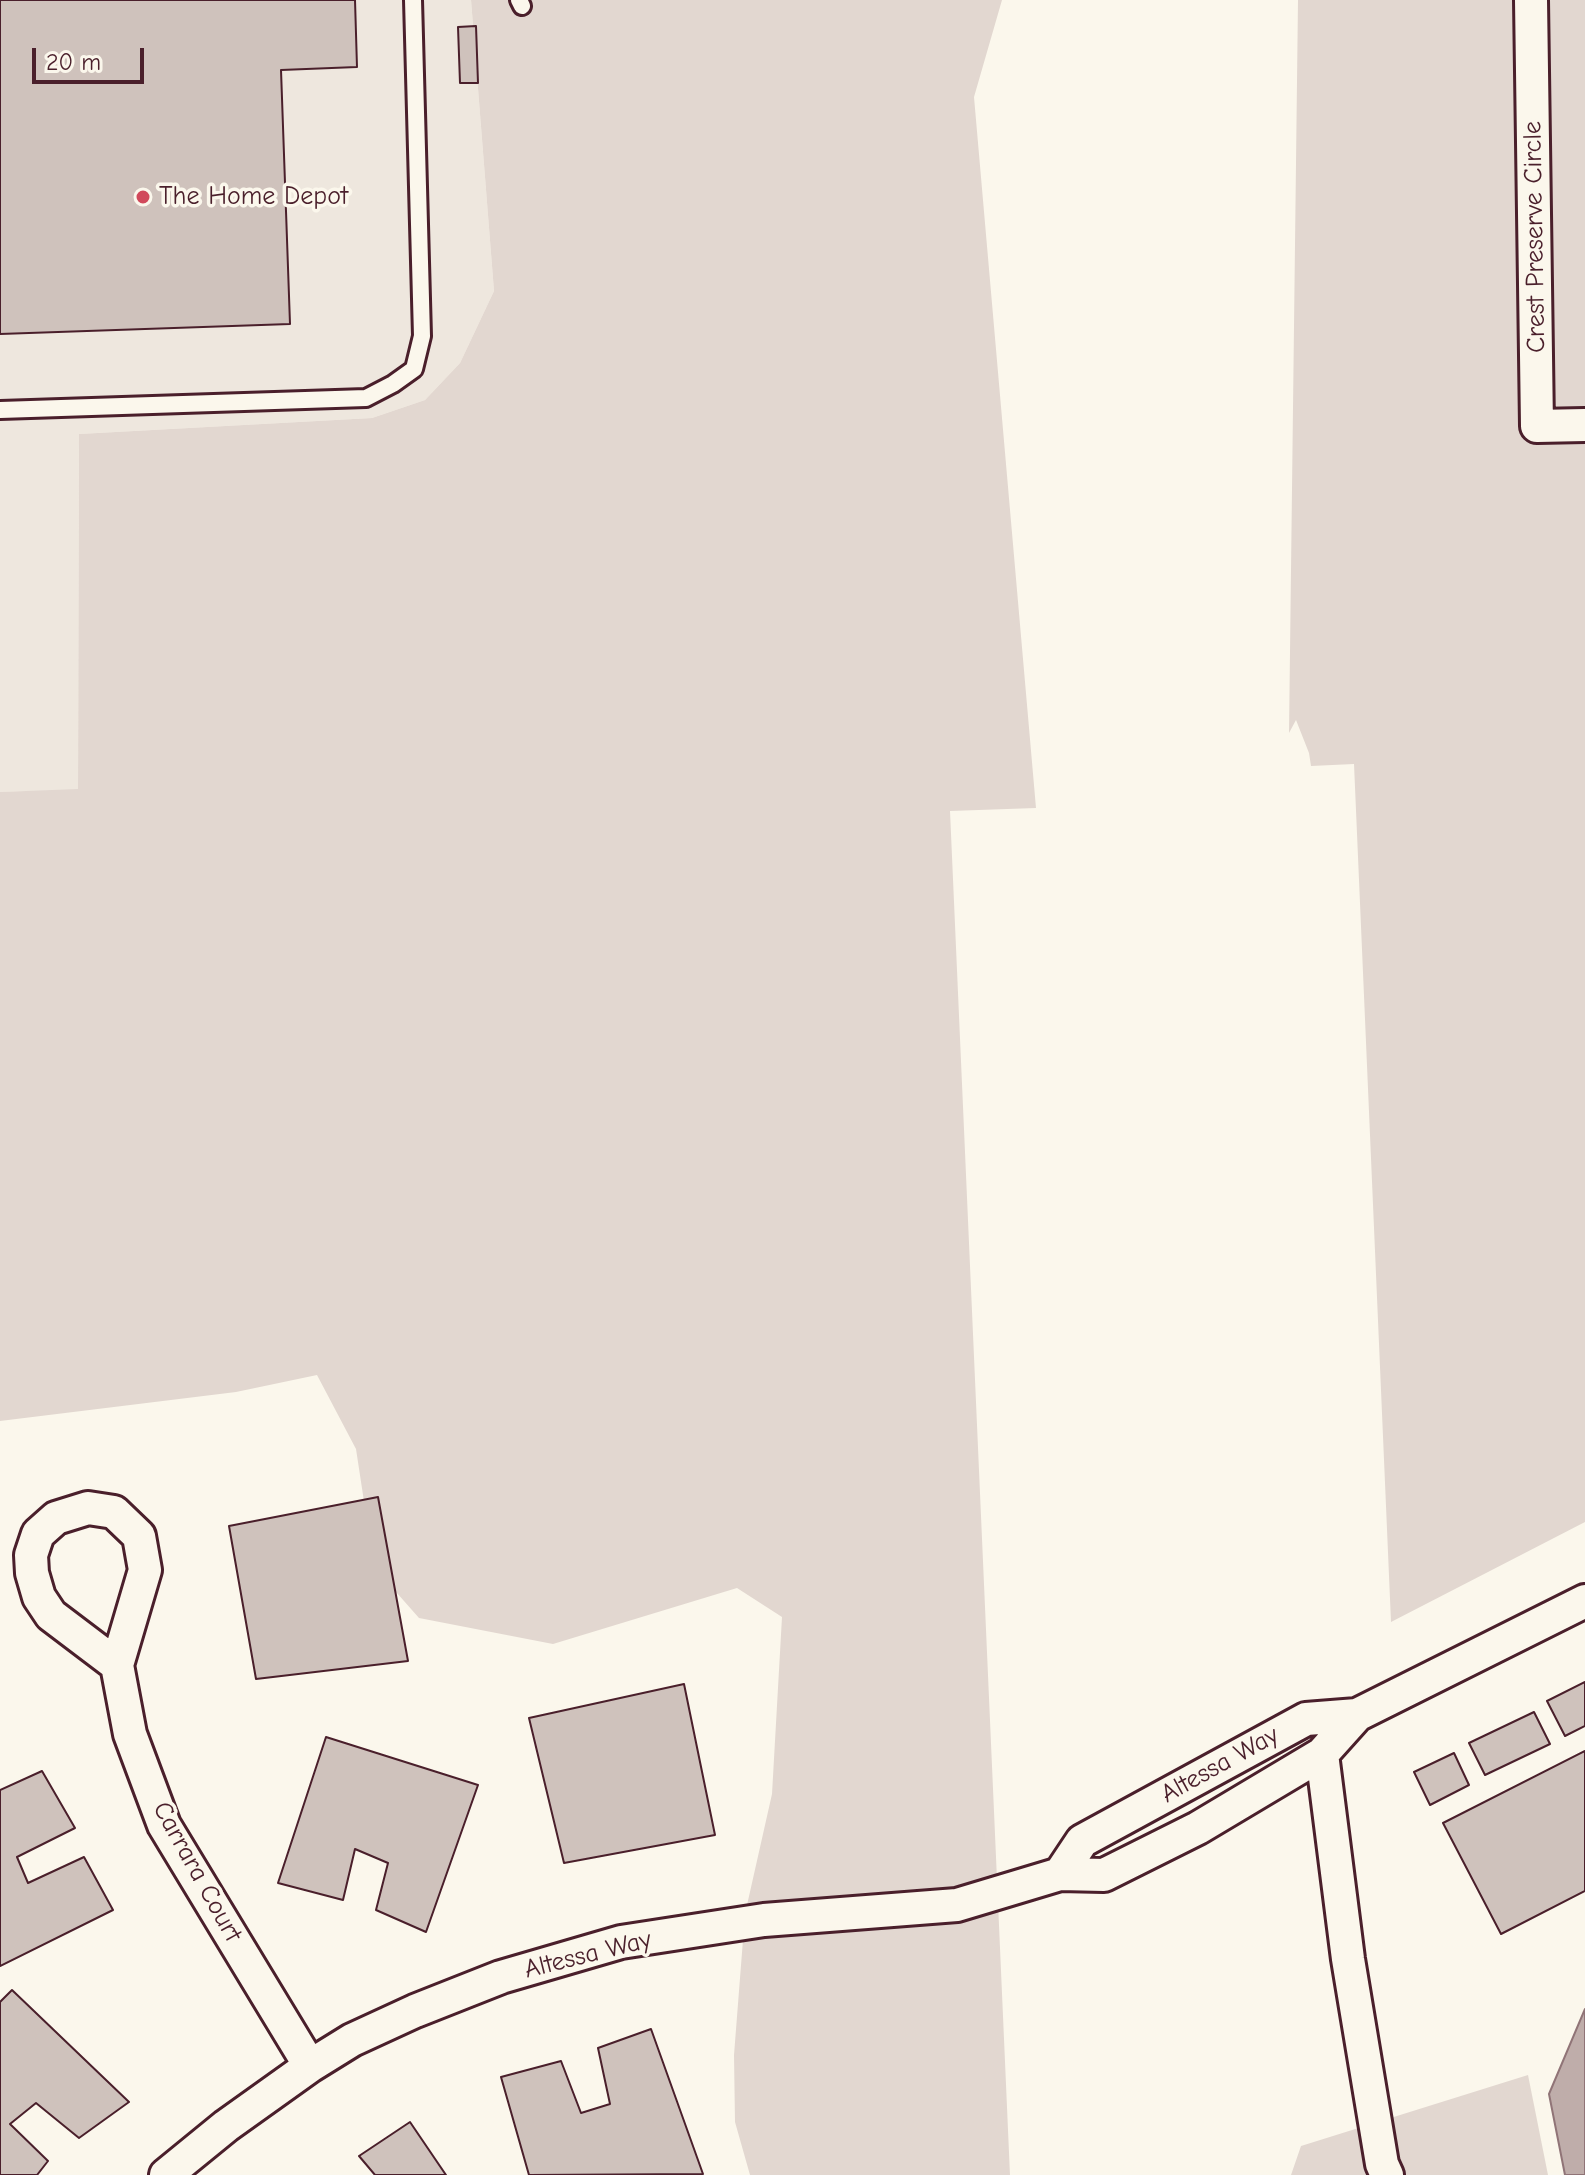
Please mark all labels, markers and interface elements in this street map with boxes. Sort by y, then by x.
scale bar [36,32,148,82]
text: 20 m [46,48,101,76]
street label: Crest Preserve Circle [1517,121,1553,353]
place label: The Home Depot [159,181,348,213]
marker: The Home Depot [134,188,152,206]
street label: Altessa Way [1156,1720,1284,1810]
street label: Carrara Court [146,1796,248,1948]
street label: Altessa Way [521,1924,655,1986]

